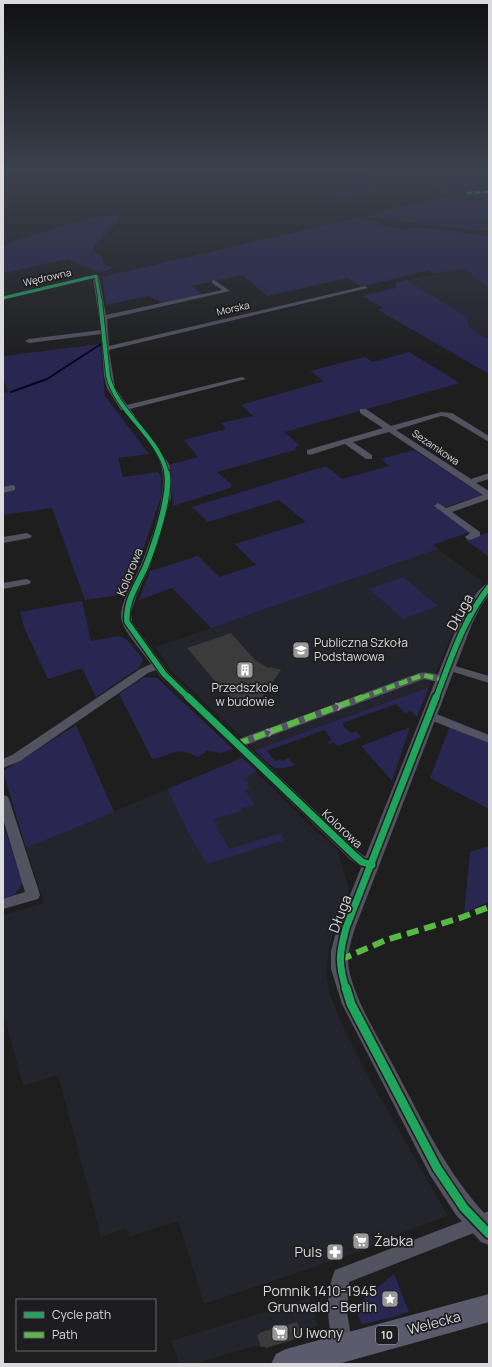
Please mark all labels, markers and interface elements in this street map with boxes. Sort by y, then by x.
street label: Wędrowna [22,265,72,289]
street label: Morska [215,297,251,319]
street label: Sezamkowa [409,426,463,468]
street label: Kolorowa [112,545,147,598]
street label: Długa [442,590,477,633]
place label: Publiczna Szkoła Podstawowa [314,634,408,665]
school or university icon: Publiczna Szkoła Podstawowa [291,640,311,660]
building icon: Przedszkole w budowie [235,660,255,680]
place label: Przedszkole w budowie [212,679,278,710]
one-way arrow [335,703,342,711]
one-way arrow [266,728,273,736]
street label: Kolorowa [318,805,367,852]
street label: Długa [324,892,355,935]
supermarket icon: Żabka [351,1231,371,1251]
place label: Żabka [374,1231,413,1250]
place label: Puls [295,1242,322,1261]
pharmacy icon: Puls [325,1242,345,1262]
place label: Pomnik 1410-1945 Grunwald - Berlin [263,1281,377,1316]
place icon: Pomnik 1410-1945 Grunwald - Berlin [380,1289,400,1309]
legend [16,1299,156,1351]
text: Cycle path [52,1306,111,1323]
street label: Welecka [405,1306,463,1339]
supermarket icon: U Iwony [270,1323,290,1343]
place label: U Iwony [293,1323,344,1342]
text: Path [52,1326,78,1343]
road number: 10 [376,1326,398,1344]

